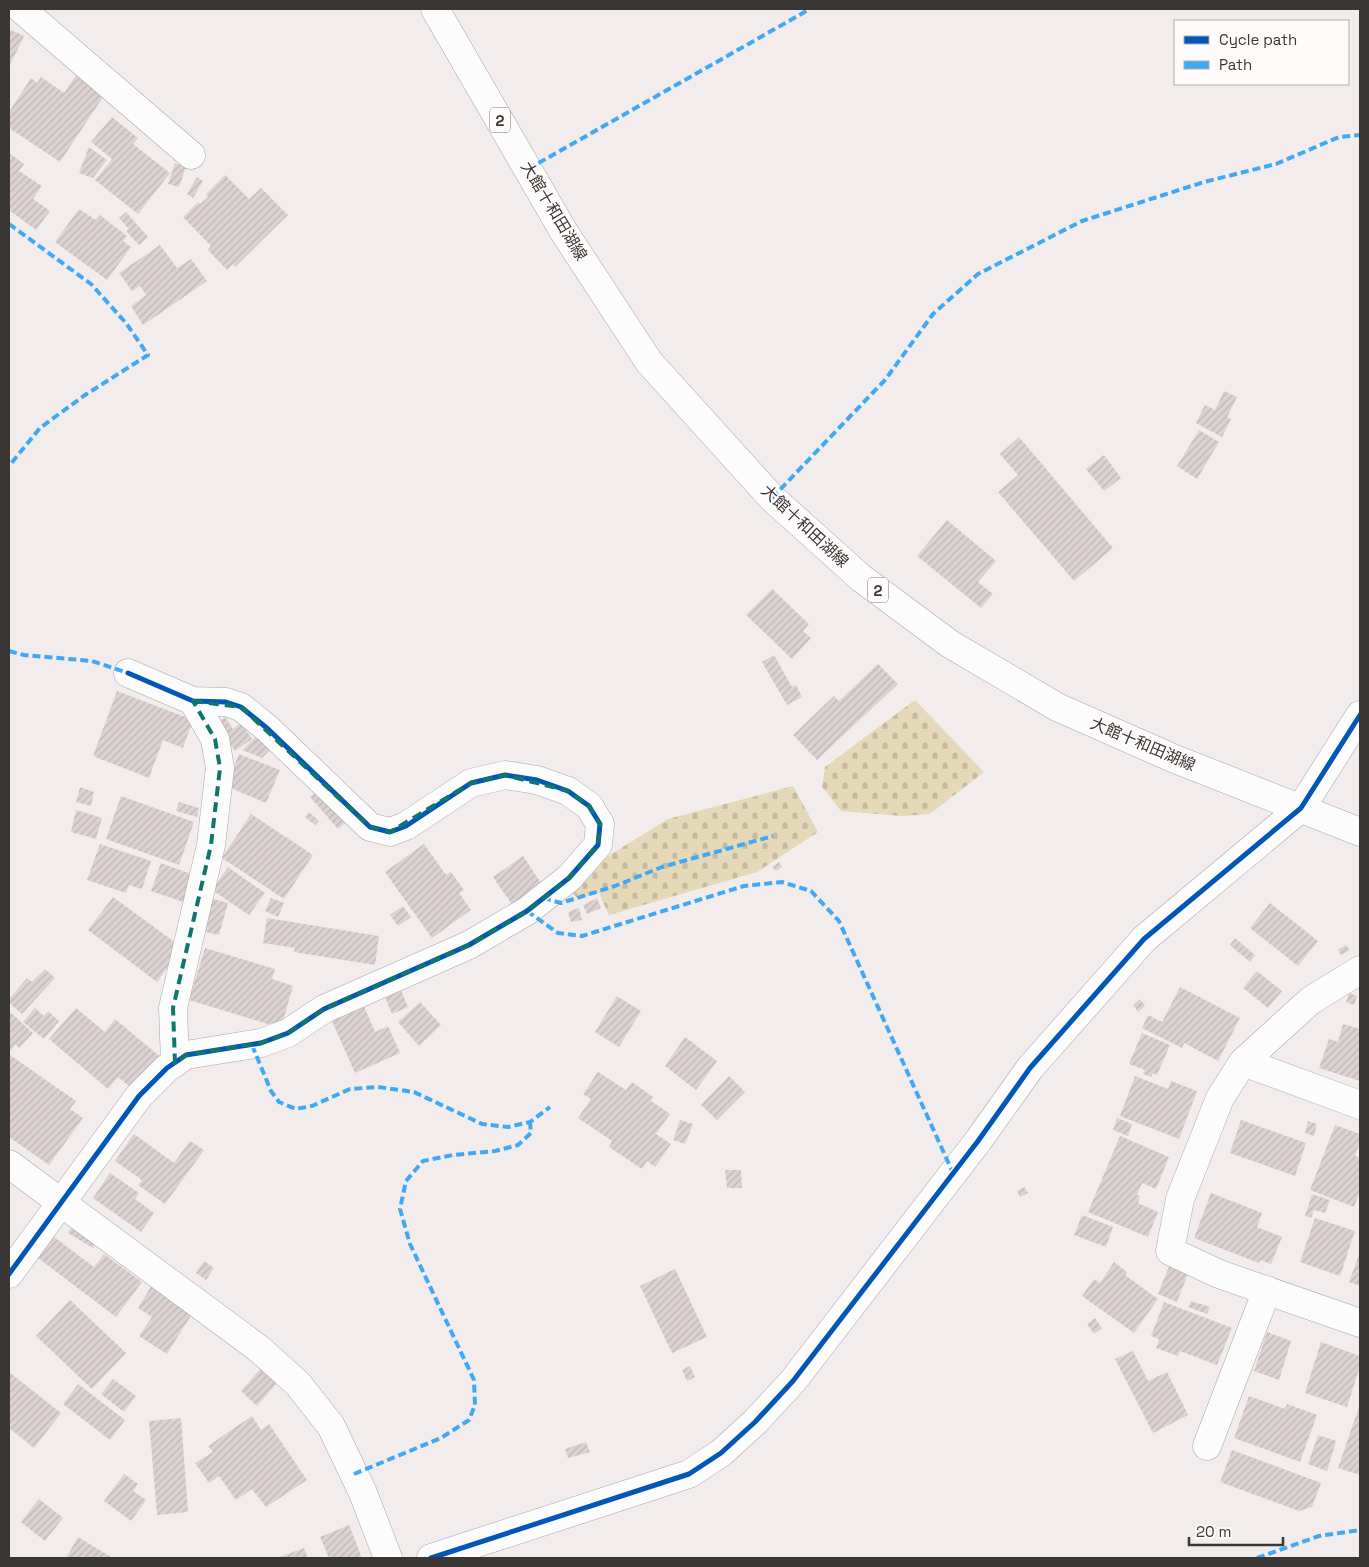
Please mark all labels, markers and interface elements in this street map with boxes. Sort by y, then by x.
legend [1174,20,1349,85]
text: Cycle path [1219,30,1297,49]
text: Path [1219,55,1252,74]
road number: 2 [490,108,510,132]
street label: 大館十和田湖線 [516,158,592,264]
street label: 大館十和田湖線 [757,480,853,572]
road number: 2 [868,578,888,602]
street label: 大館十和田湖線 [1087,712,1199,776]
scale bar [1189,1514,1283,1546]
text: 20 m [1196,1522,1231,1541]

